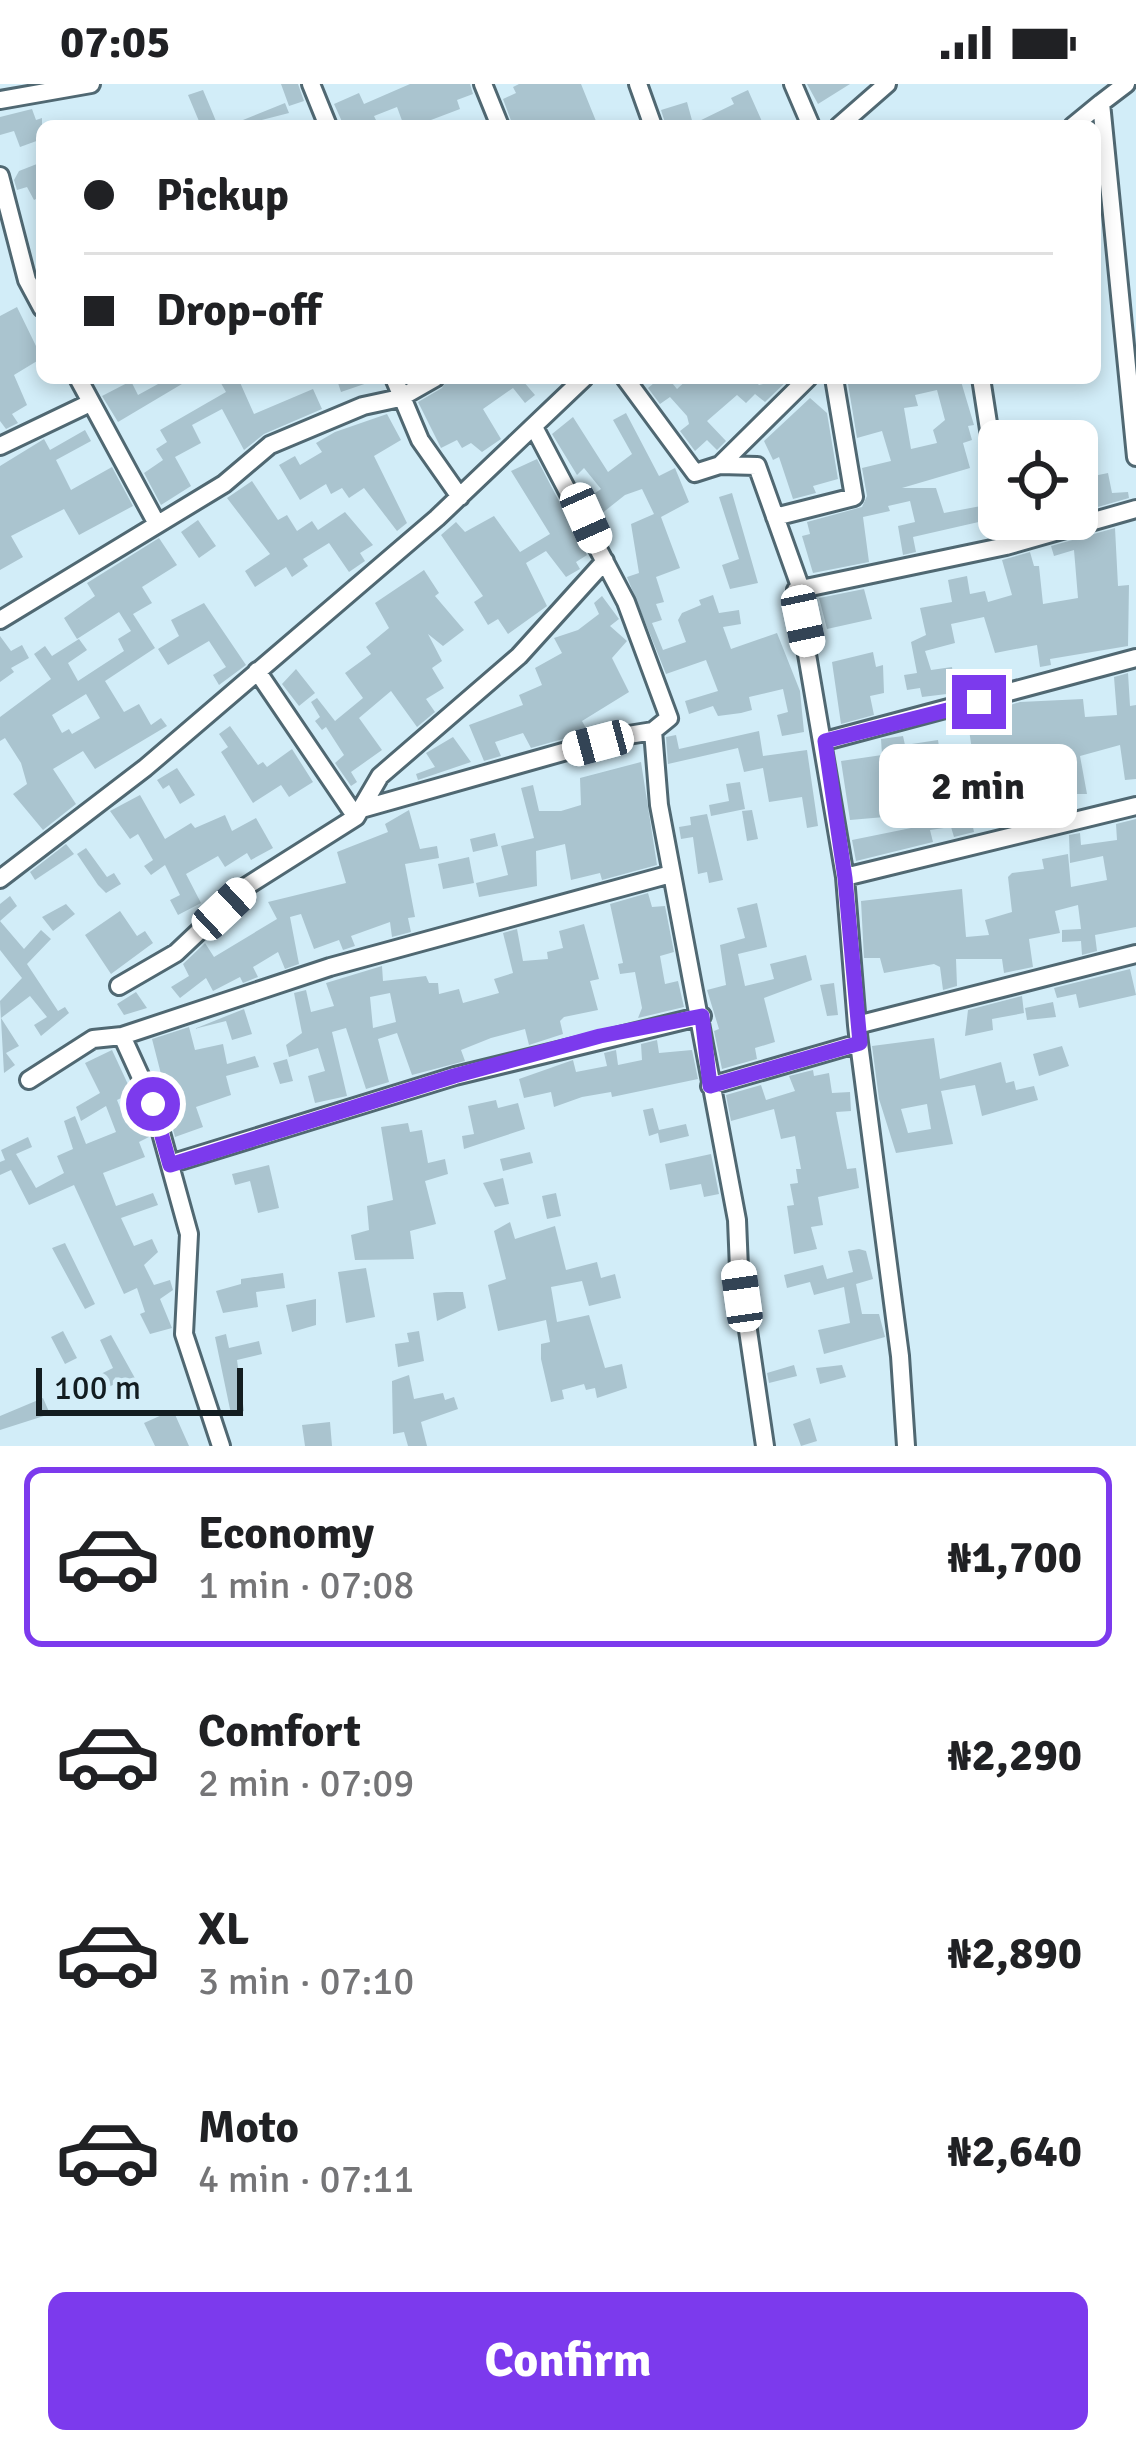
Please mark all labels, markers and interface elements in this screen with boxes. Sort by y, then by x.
text: 07:05 [60,15,170,70]
text: Pickup [156,168,289,223]
text: Drop-off [156,283,321,338]
map controls [978,420,1098,540]
button: locate [978,420,1098,540]
car [555,478,617,558]
car [778,582,828,660]
route end [952,675,1006,729]
car [559,716,637,770]
callout: 2 min [880,744,1078,828]
text: 2 min [931,762,1025,810]
car [185,871,263,947]
route start [126,1077,180,1131]
car [719,1258,765,1334]
scale bar [36,1362,243,1415]
text: 100 m [54,1368,141,1409]
icon: car [54,1503,162,1611]
text: Economy [198,1506,374,1561]
text: ₦1,700 [947,1530,1082,1585]
text: 1 min · 07:08 [198,1561,414,1609]
icon: car [54,1701,162,1809]
text: Comfort [198,1704,361,1759]
text: ₦2,290 [947,1728,1082,1783]
text: 2 min · 07:09 [198,1759,414,1807]
icon: car [54,1899,162,2007]
text: XL [198,1902,249,1957]
text: ₦2,890 [947,1926,1082,1981]
text: 3 min · 07:10 [198,1957,414,2005]
icon: car [54,2097,162,2205]
text: Moto [198,2100,299,2155]
text: ₦2,640 [947,2124,1082,2179]
text: 4 min · 07:11 [198,2155,414,2203]
button: Confirm [48,2292,1088,2430]

